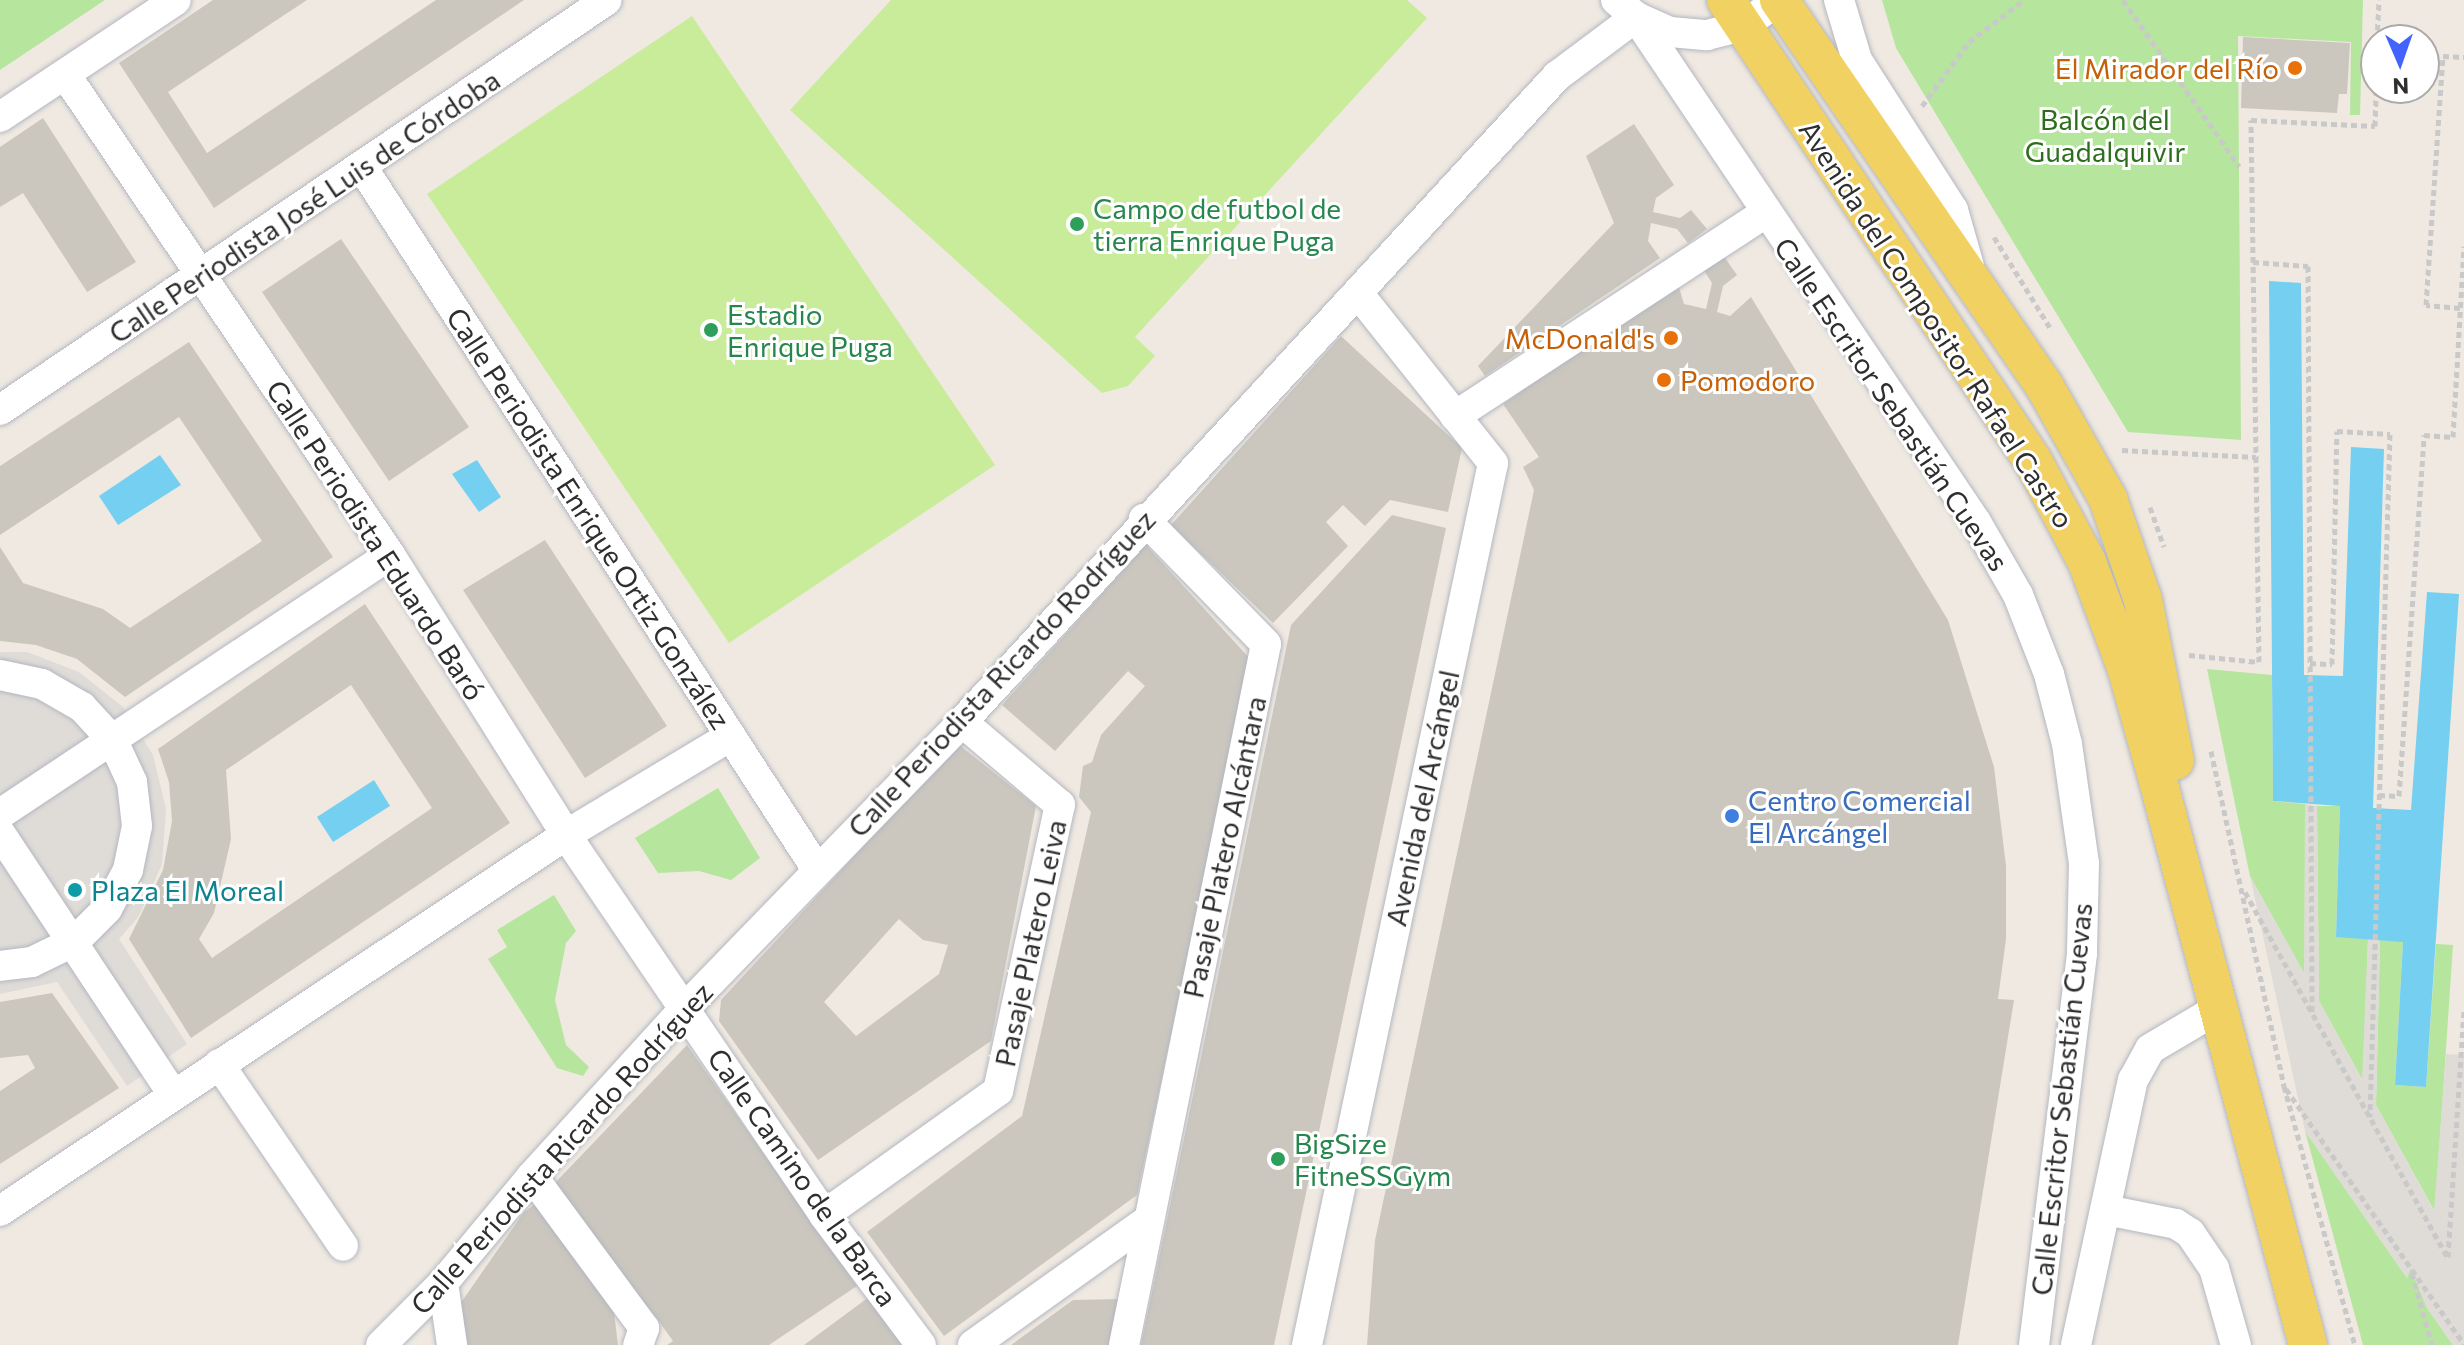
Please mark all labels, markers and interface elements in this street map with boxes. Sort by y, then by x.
north arrow [2360,24,2440,104]
place label: El Mirador del Río [2055,51,2279,85]
marker: El Mirador del Río [2286,59,2304,77]
street label: Calle Periodista José Luis de Córdoba [102,62,506,350]
text: N [2392,73,2410,100]
park label: Balcón del Guadalquivir [2025,102,2185,168]
street label: Avenida del Compositor Rafael Castro [1792,114,2082,534]
place label: Campo de futbol de tierra Enrique Puga [1093,191,1341,257]
marker: Campo de futbol de tierra Enrique Puga [1068,215,1086,233]
street label: Calle Escritor Sebastián Cuevas [1768,231,2016,577]
place label: Estadio Enrique Puga [727,297,893,363]
street label: Calle Periodista Enrique Ortiz González [440,301,738,735]
marker: Estadio Enrique Puga [702,321,720,339]
place label: McDonald's [1505,321,1655,355]
marker: McDonald's [1662,329,1680,347]
place label: Pomodoro [1680,363,1815,397]
marker: Pomodoro [1655,371,1673,389]
street label: Calle Periodista Eduardo Baró [260,374,492,706]
street label: Calle Periodista Ricardo Rodríguez [840,503,1162,843]
street label: Avenida del Arcángel [1378,667,1466,929]
street label: Pasaje Platero Alcántara [1176,693,1272,1001]
place label: Centro Comercial El Arcángel [1748,783,1971,849]
marker: Centro Comercial El Arcángel [1723,807,1741,825]
street label: Pasaje Platero Leiva [987,816,1073,1070]
place label: Plaza El Moreal [91,873,284,907]
marker: Plaza El Moreal [66,881,84,899]
street label: Calle Escritor Sebastián Cuevas [2024,901,2098,1297]
street label: Calle Periodista Ricardo Rodríguez [403,975,719,1321]
street label: Calle Camino de la Barca [701,1042,905,1312]
place label: BigSize FitneSSGym [1294,1126,1451,1192]
marker: BigSize FitneSSGym [1269,1150,1287,1168]

